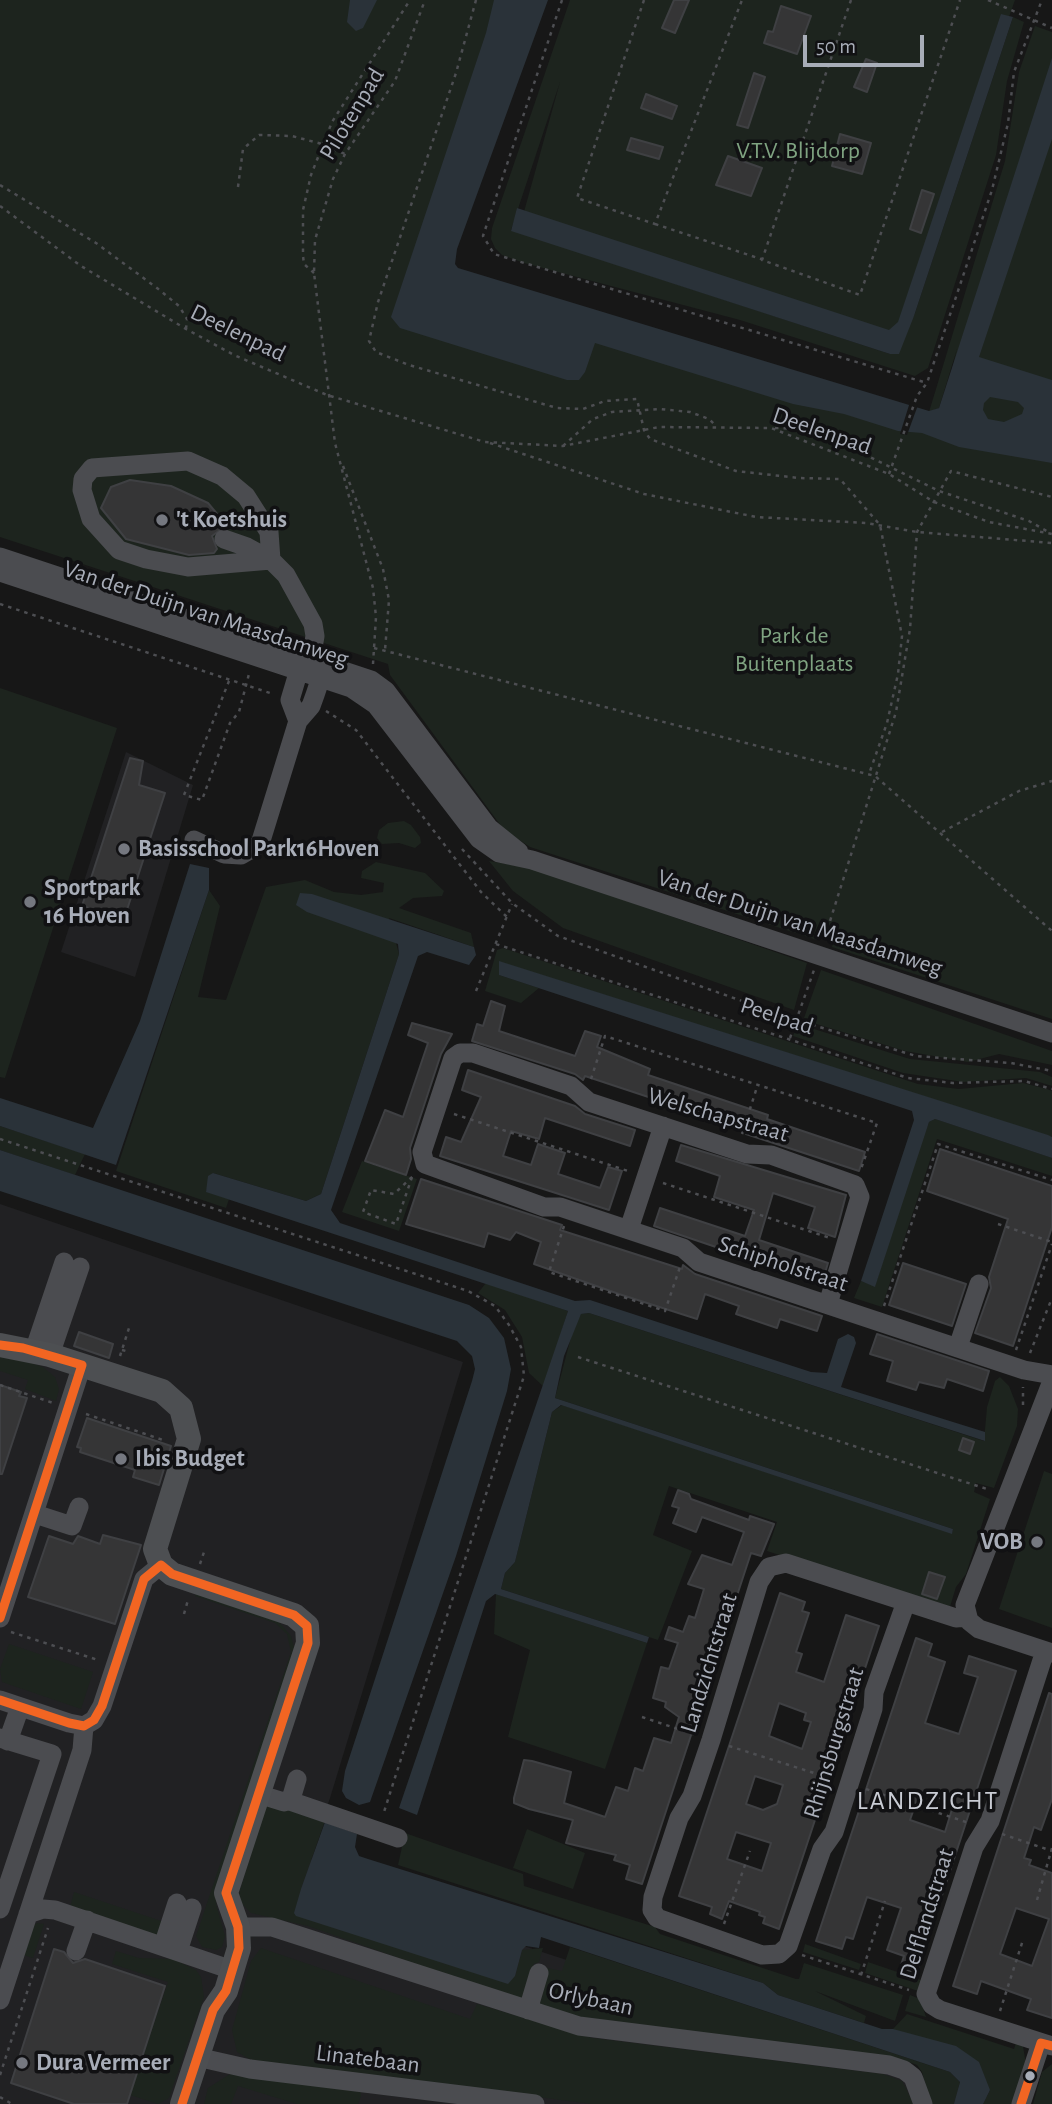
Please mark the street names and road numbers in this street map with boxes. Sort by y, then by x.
street label: Pilotenpad [313,63,391,165]
street label: Deelenpad [186,298,290,368]
street label: Deelenpad [769,401,875,461]
street label: Van der Duijn van Maasdamweg [60,554,352,674]
street label: Van der Duijn van Maasdamweg [654,863,946,983]
street label: Peelpad [737,991,817,1041]
street label: Welschapstraat [644,1081,792,1149]
street label: Schipholstraat [715,1229,851,1299]
street label: Landzichtstraat [674,1590,744,1736]
street label: Rhijnsburgstraat [797,1664,871,1822]
street label: Delflandstraat [893,1845,961,1983]
street label: Orlybaan [546,1976,636,2022]
street label: Linatebaan [314,2038,422,2080]

